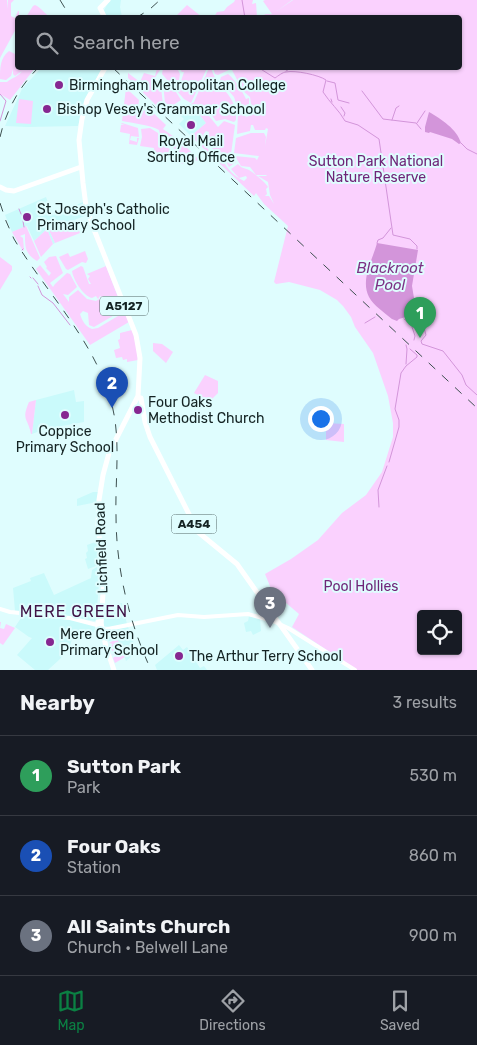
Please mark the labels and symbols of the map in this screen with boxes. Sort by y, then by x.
place label: Birmingham Metropolitan College [69,77,286,94]
marker: Birmingham Metropolitan College [53,79,65,91]
place label: Bishop Vesey's Grammar School [57,101,265,118]
marker: Bishop Vesey's Grammar School [41,103,53,115]
marker: Royal Mail Sorting Office [185,119,197,131]
place label: Royal Mail Sorting Office [147,133,235,166]
park label: Sutton Park National Nature Reserve [309,153,443,186]
place label: St Joseph's Catholic Primary School [37,201,170,234]
marker: St Joseph's Catholic Primary School [21,211,33,223]
water label: Blackroot Pool [357,259,424,294]
road number: A5127 [100,296,148,316]
pin: 1 [404,297,436,338]
pin: 2 [96,367,128,408]
place label: Four Oaks Methodist Church [148,394,264,427]
marker: Four Oaks Methodist Church [132,404,144,416]
your location [308,406,334,432]
marker: Coppice Primary School [59,409,71,421]
place label: Coppice Primary School [16,423,114,456]
street label: Lichfield Road [91,502,112,594]
road number: A454 [172,514,216,534]
park label: Pool Hollies [323,578,399,595]
pin: 3 [254,587,286,628]
district label: MERE GREEN [20,602,128,621]
place label: Mere Green Primary School [60,626,158,659]
marker: Mere Green Primary School [44,636,56,648]
place label: The Arthur Terry School [189,648,342,665]
marker: The Arthur Terry School [173,650,185,662]

